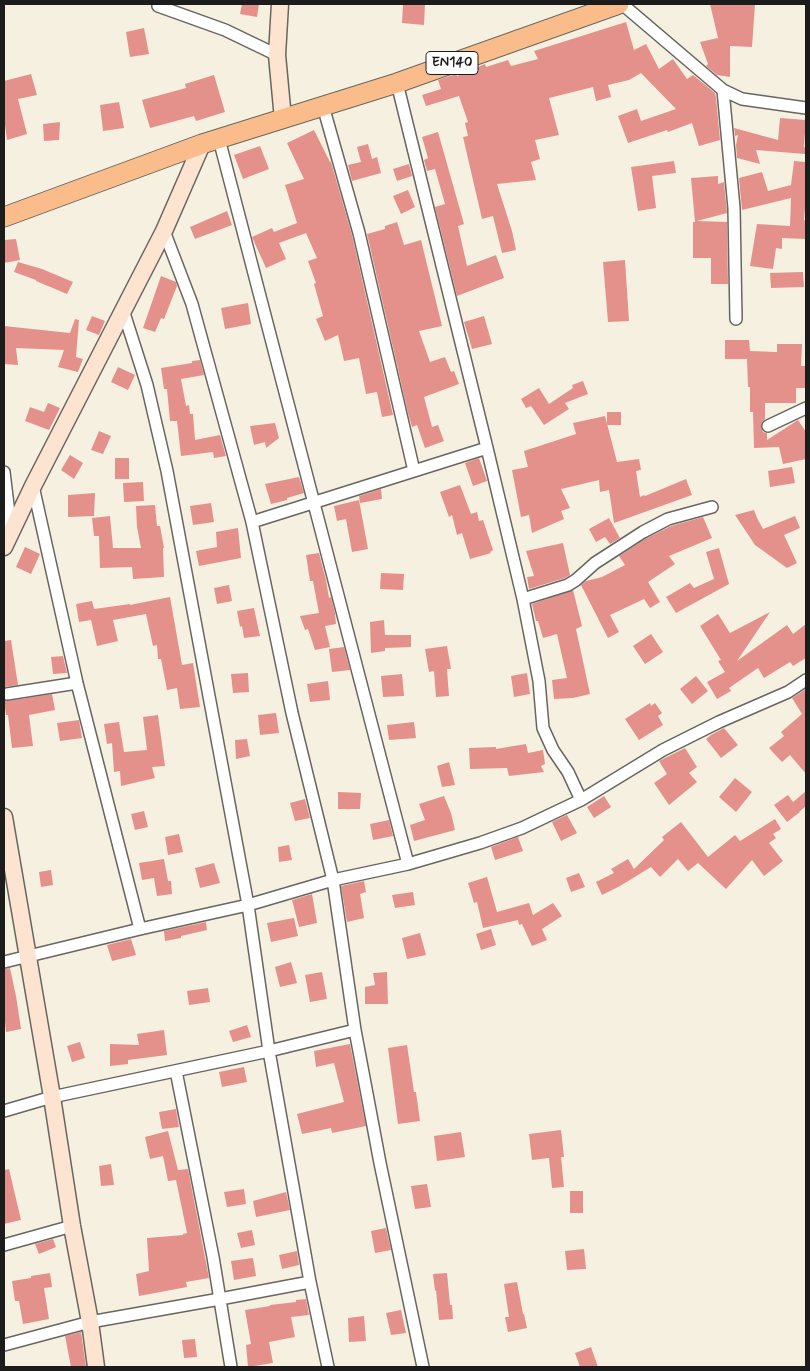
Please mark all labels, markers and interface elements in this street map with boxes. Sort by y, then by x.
road number: EN140 [426,52,478,74]

